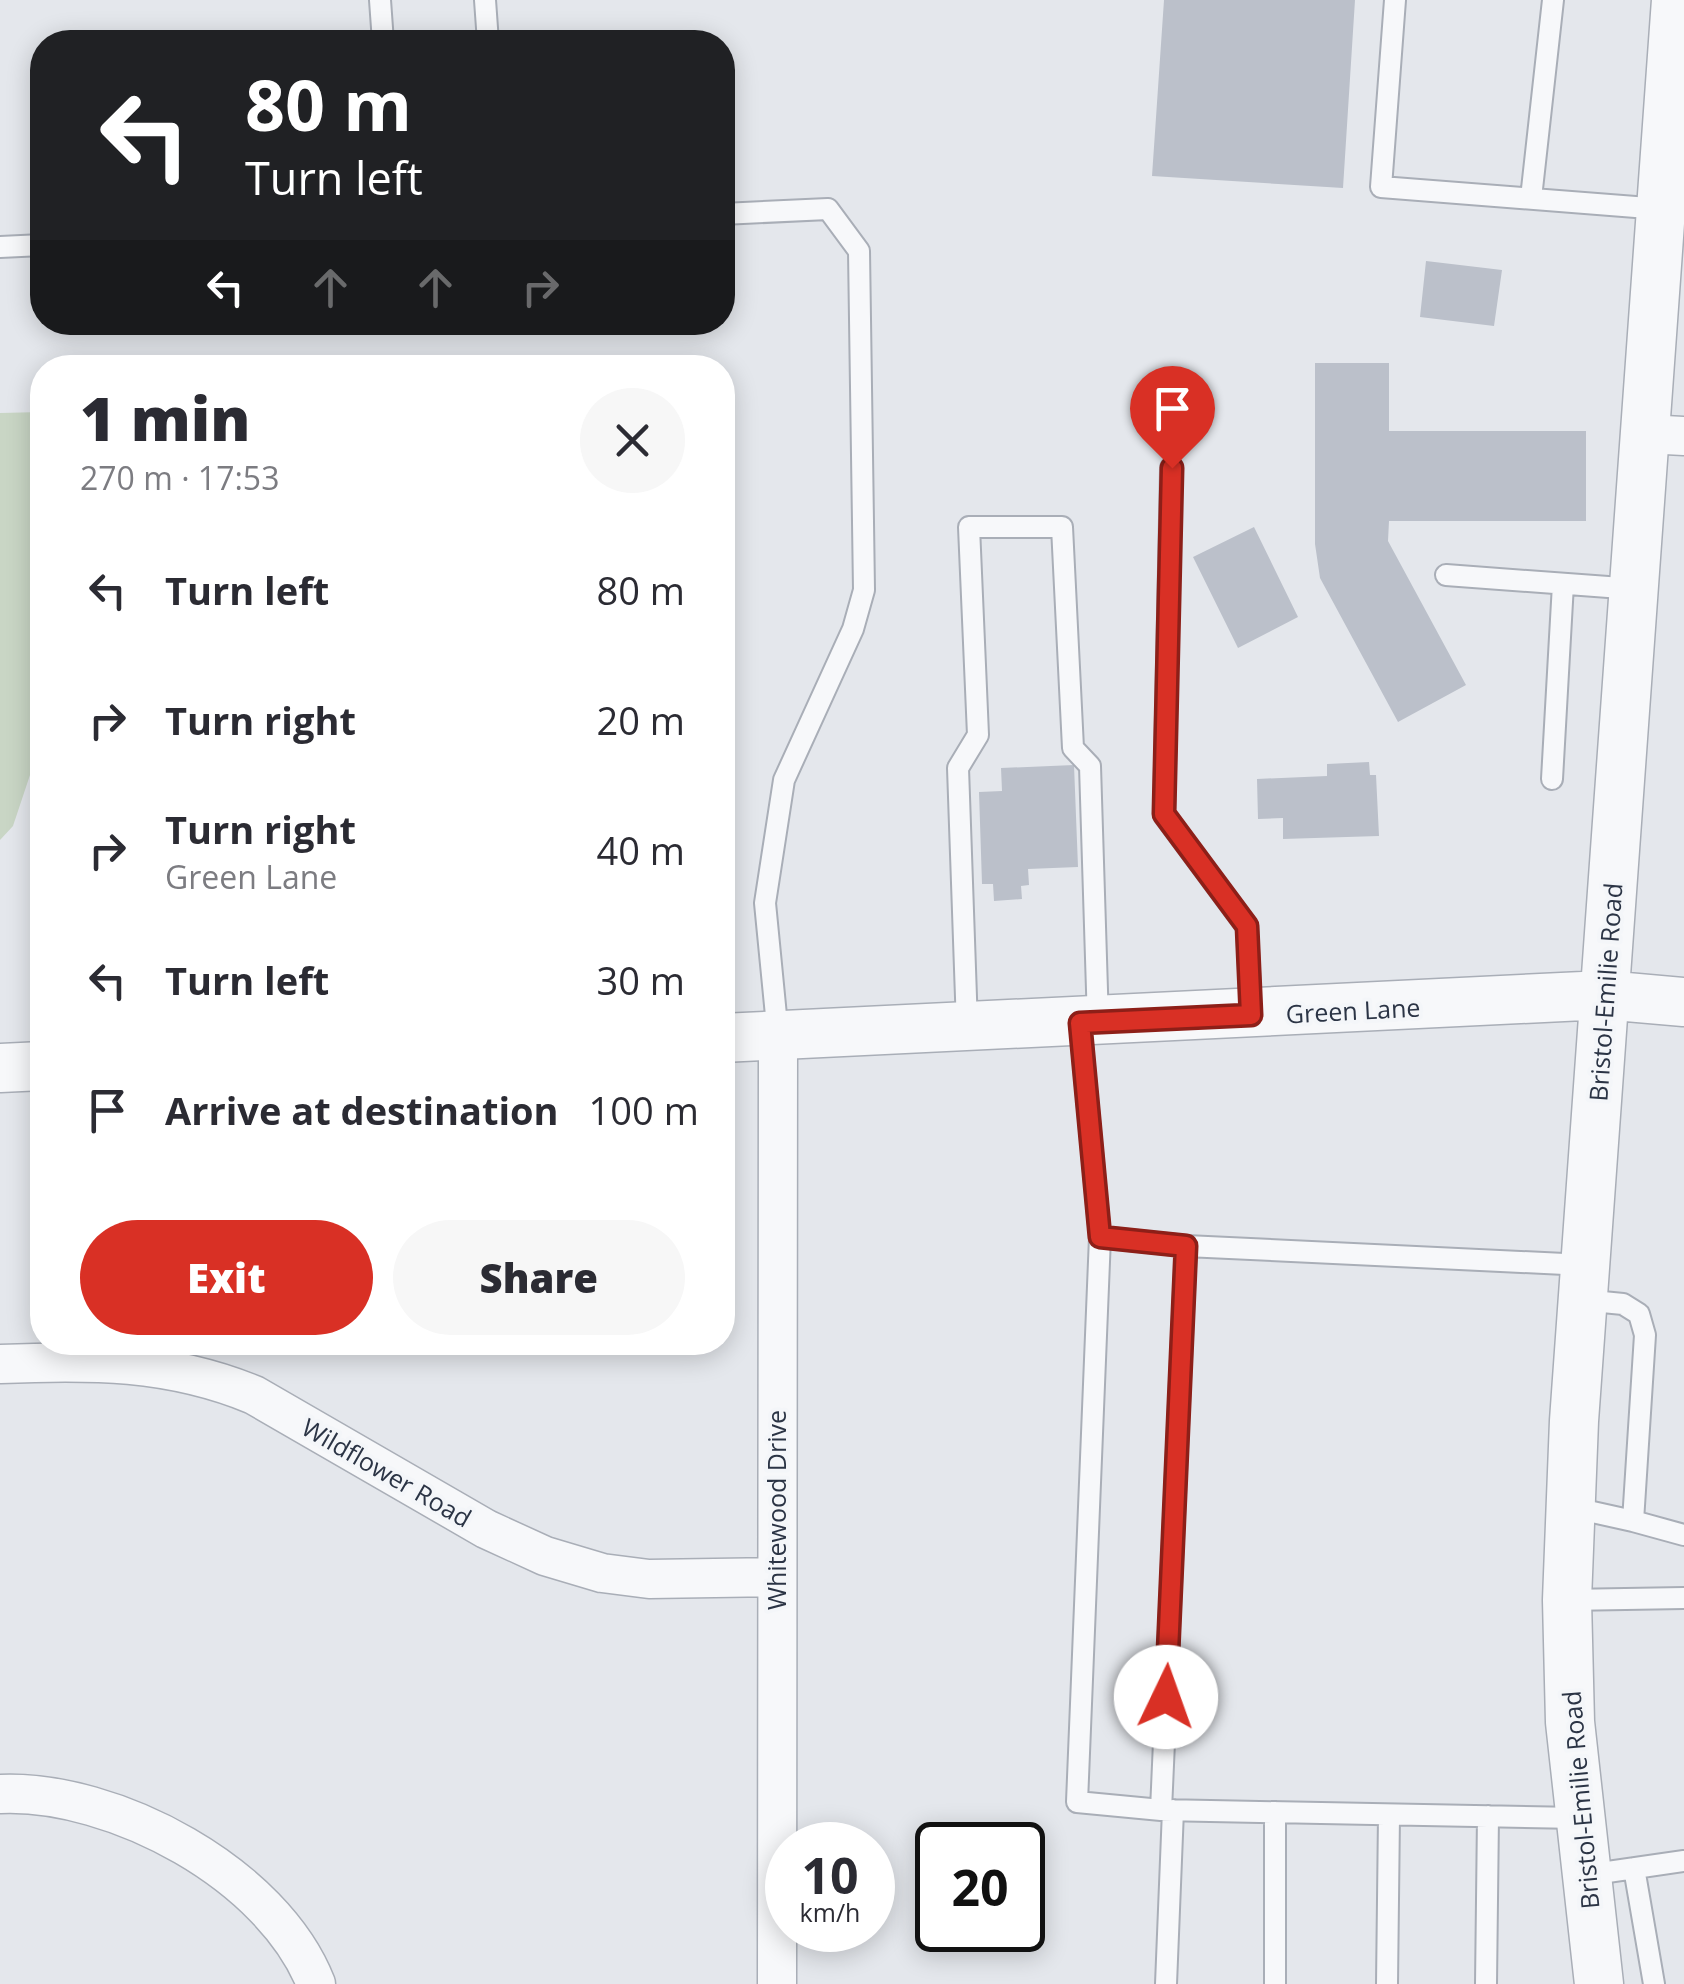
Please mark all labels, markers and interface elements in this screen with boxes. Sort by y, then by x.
text: 80 m [245,56,412,152]
icon: left [80,70,210,200]
text: Turn left [245,147,423,208]
icon: left [198,260,253,315]
icon: ahead [303,260,358,315]
icon: ahead [408,260,463,315]
icon: right [513,260,568,315]
pin [1130,366,1215,469]
text: 1 min [80,377,250,459]
icon: arrive [1145,381,1200,436]
button: close [580,388,685,493]
text: 270 m · 17:53 [80,456,279,499]
icon: left [80,563,135,618]
text: Turn left [165,564,329,616]
text: 80 m [596,564,685,616]
icon: right [80,693,135,748]
text: Turn right [165,694,356,746]
text: 20 m [596,694,685,746]
text: Turn right [165,803,356,855]
icon: right [80,823,135,878]
text: 40 m [596,824,685,876]
text: Green Lane [165,855,337,898]
street label: Bristol-Emilie Road [1580,882,1630,1102]
icon: left [80,953,135,1008]
text: Turn left [165,954,329,1006]
text: 30 m [596,954,685,1006]
street label: Green Lane [1285,990,1421,1030]
icon: arrive [80,1083,135,1138]
text: Arrive at destination [165,1084,559,1136]
text: 100 m [589,1084,699,1136]
button: Exit [80,1220,373,1335]
button: Share [393,1220,685,1335]
street label: Wildflower Road [296,1410,478,1534]
street label: Whitewood Drive [759,1410,793,1610]
position arrow [1114,1645,1218,1749]
street label: Bristol-Emilie Road [1554,1689,1606,1911]
speed limit sign: 20 [915,1822,1045,1952]
text: 10 [801,1841,859,1909]
text: km/h [800,1895,860,1929]

